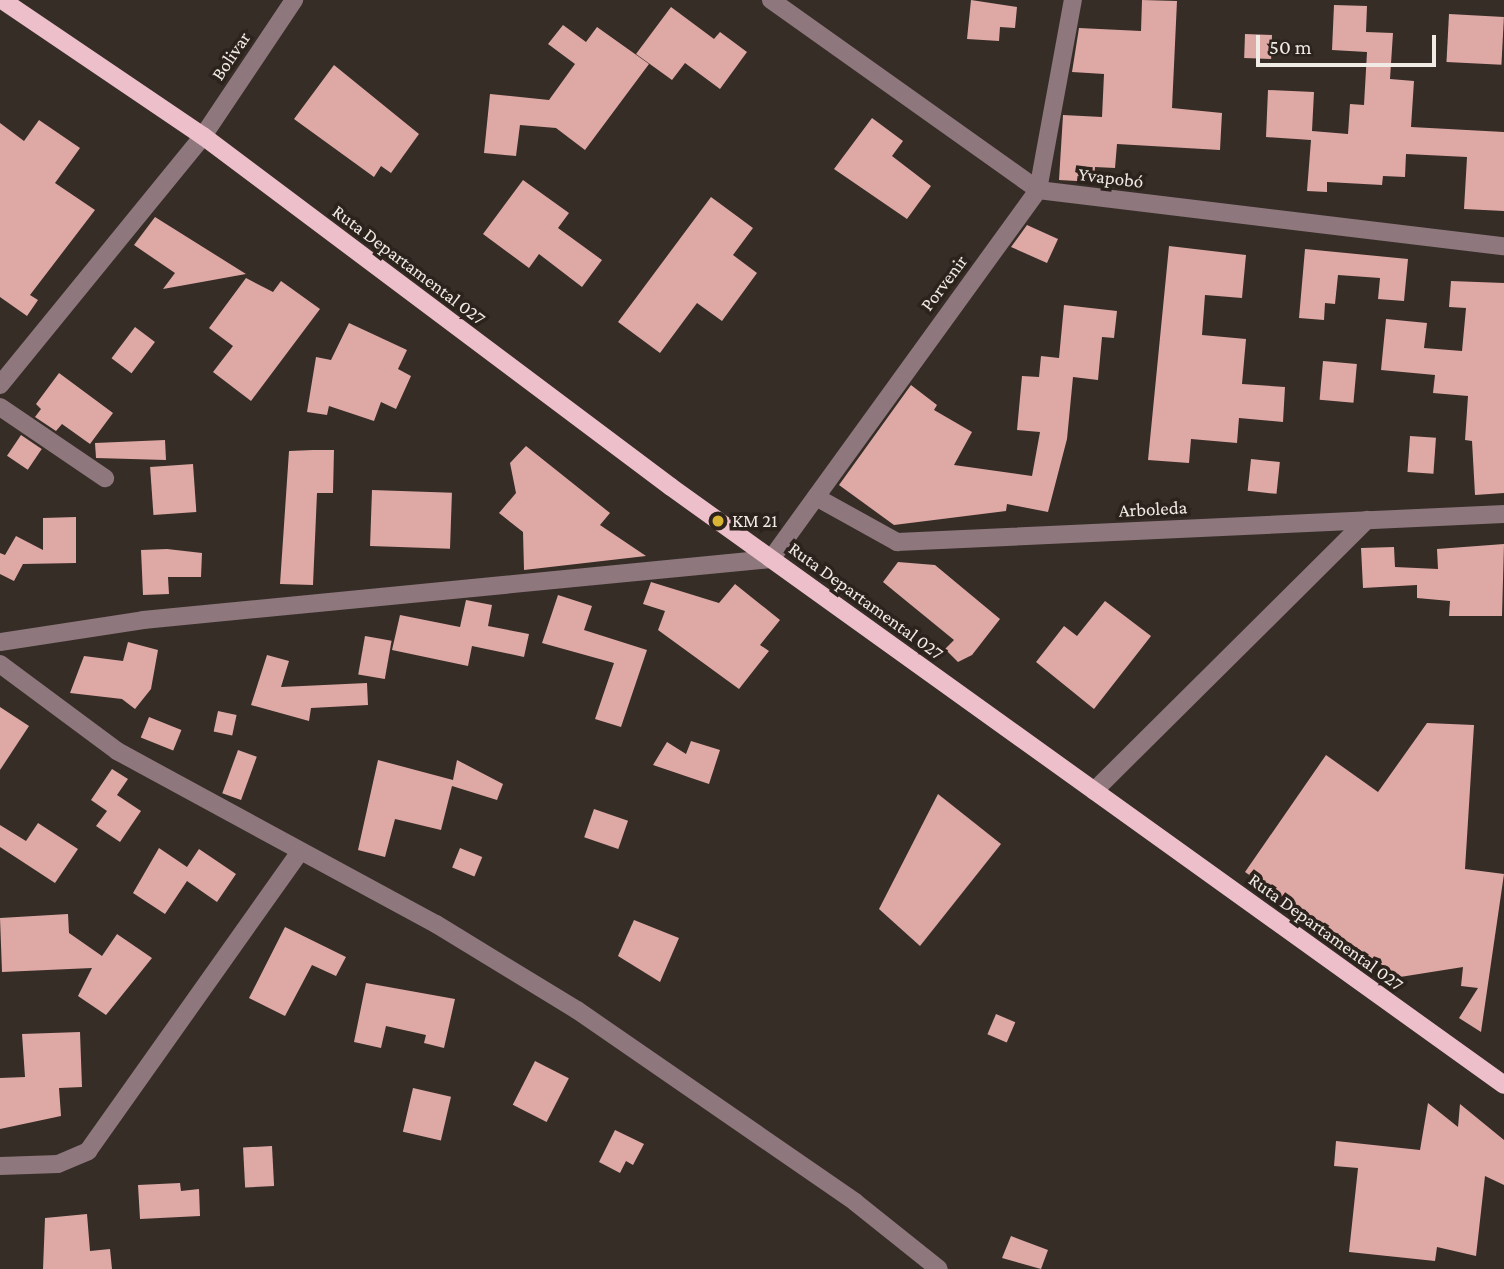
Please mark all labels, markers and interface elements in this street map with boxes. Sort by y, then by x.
scale bar [1259,21,1439,65]
street label: Bolivar [206,27,256,85]
text: 50 m [1269,35,1312,59]
street label: Yvapobó [1077,163,1145,193]
street label: Ruta Departamental 027 [328,200,490,330]
street label: Porvenir [916,250,972,316]
street label: Arboleda [1118,496,1188,522]
place label: KM 21 [732,510,778,532]
marker: KM 21 [710,513,726,529]
street label: Ruta Departamental 027 [784,537,948,665]
street label: Ruta Departamental 027 [1244,868,1408,996]

